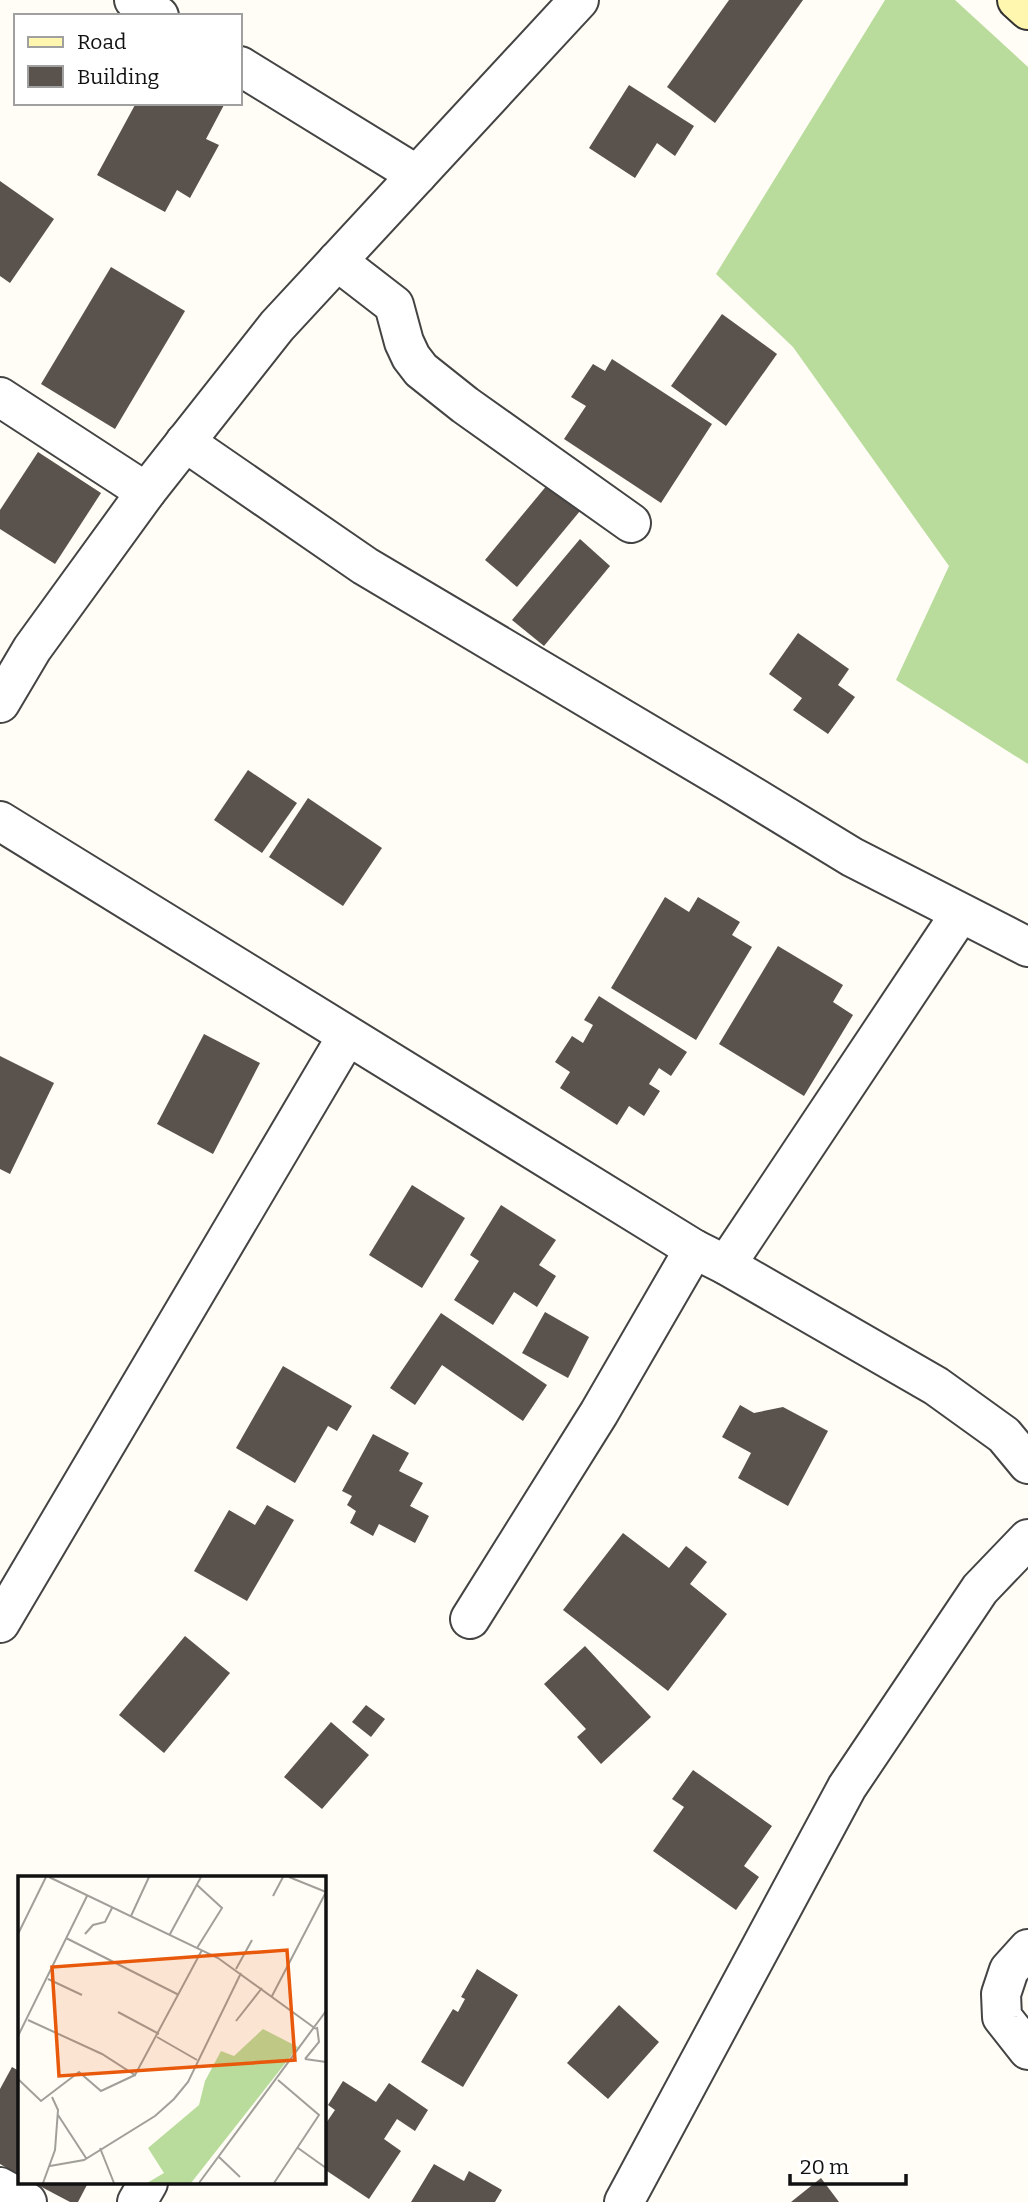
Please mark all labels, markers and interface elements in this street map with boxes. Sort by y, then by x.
legend [14,14,242,105]
text: Road [77,29,126,55]
text: Building [77,64,160,90]
inset map [18,1876,326,2184]
scale bar [790,2142,906,2186]
text: 20 m [800,2154,849,2180]

